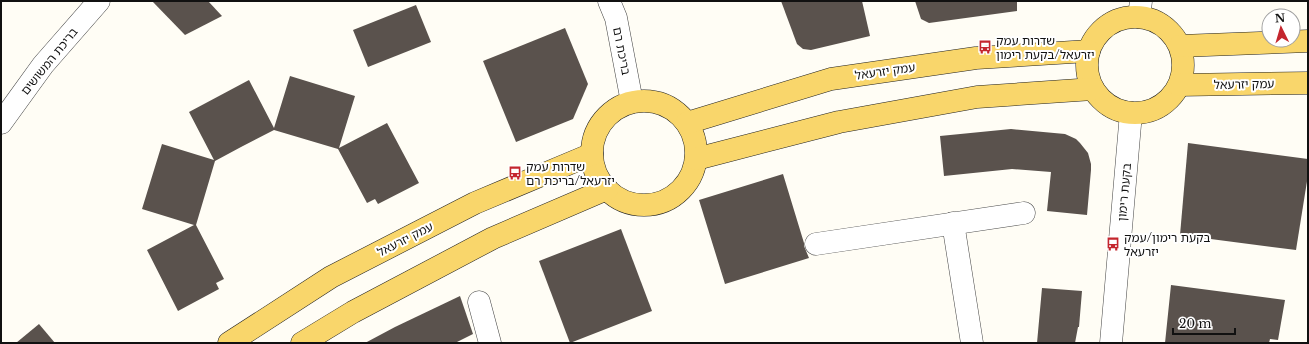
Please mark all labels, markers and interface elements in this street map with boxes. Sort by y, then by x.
north arrow [1261,8,1301,48]
text: N [1274,11,1287,25]
street label: בריכת המשושים [17,24,81,98]
street label: בריכת רם [610,26,634,76]
place label: שדרות עמק יזרעאל/בקעת רימון [996,33,1095,62]
bus stop icon: שדרות עמק יזרעאל/בקעת רימון [977,39,993,55]
street label: עמק יזרעאל [854,59,916,83]
street label: עמק יזרעאל [1214,76,1274,92]
place label: שדרות עמק יזרעאל/בריכת רם [526,159,615,188]
street label: בקעת רימון [1114,162,1134,222]
bus stop icon: שדרות עמק יזרעאל/בריכת רם [507,165,523,181]
street label: עמק יזרעאל [375,219,435,259]
place label: בקעת רימון/עמק יזרעאל [1124,230,1211,259]
bus stop icon: בקעת רימון/עמק יזרעאל [1105,236,1121,252]
scale bar [1173,310,1235,336]
text: 20 m [1179,316,1211,331]

